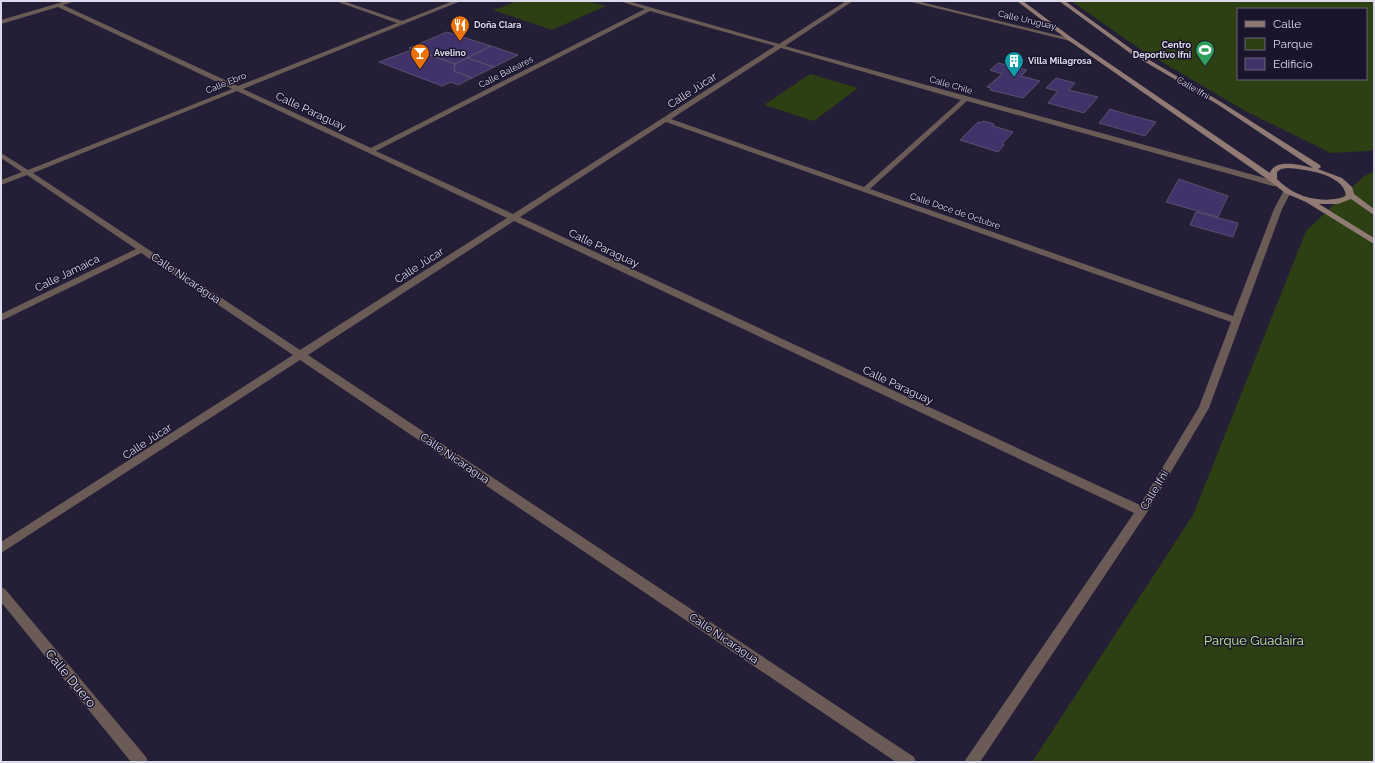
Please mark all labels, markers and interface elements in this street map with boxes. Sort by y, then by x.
street label: Calle Uruguay [997,8,1057,32]
legend [1237,8,1367,80]
restaurant icon: Doña Clara [449,14,471,42]
text: Calle [1273,17,1301,31]
place label: Doña Clara [474,20,521,30]
text: Parque [1273,37,1313,51]
sports icon: Centro Deportivo Ifni [1194,39,1216,67]
place label: Centro Deportivo Ifni [1133,40,1192,60]
bar icon: Avelino [409,42,431,70]
place label: Avelino [434,48,467,58]
building icon: Villa Milagrosa [1003,50,1025,78]
street label: Calle Baleares [477,54,535,90]
place label: Villa Milagrosa [1028,56,1092,66]
text: Edificio [1273,57,1313,71]
street label: Calle Ebro [204,70,248,96]
street label: Calle Júcar [665,70,719,111]
street label: Calle Chile [928,74,975,96]
street label: Calle Ifni [1175,75,1211,101]
street label: Calle Paraguay [273,89,348,134]
street label: Calle Doce de Octubre [909,191,1002,231]
street label: Calle Paraguay [566,226,641,271]
street label: Calle Júcar [392,245,446,286]
street label: Calle Nicaragua [149,250,223,306]
street label: Calle Jamaica [33,252,102,295]
street label: Calle Paraguay [860,363,935,408]
street label: Calle Júcar [120,421,174,462]
street label: Calle Nicaragua [418,430,492,486]
street label: Calle Ifni [1138,468,1171,512]
street label: Calle Nicaragua [687,610,761,666]
park label: Parque Guadaíra [1204,633,1304,648]
street label: Calle Duero [42,646,99,710]

